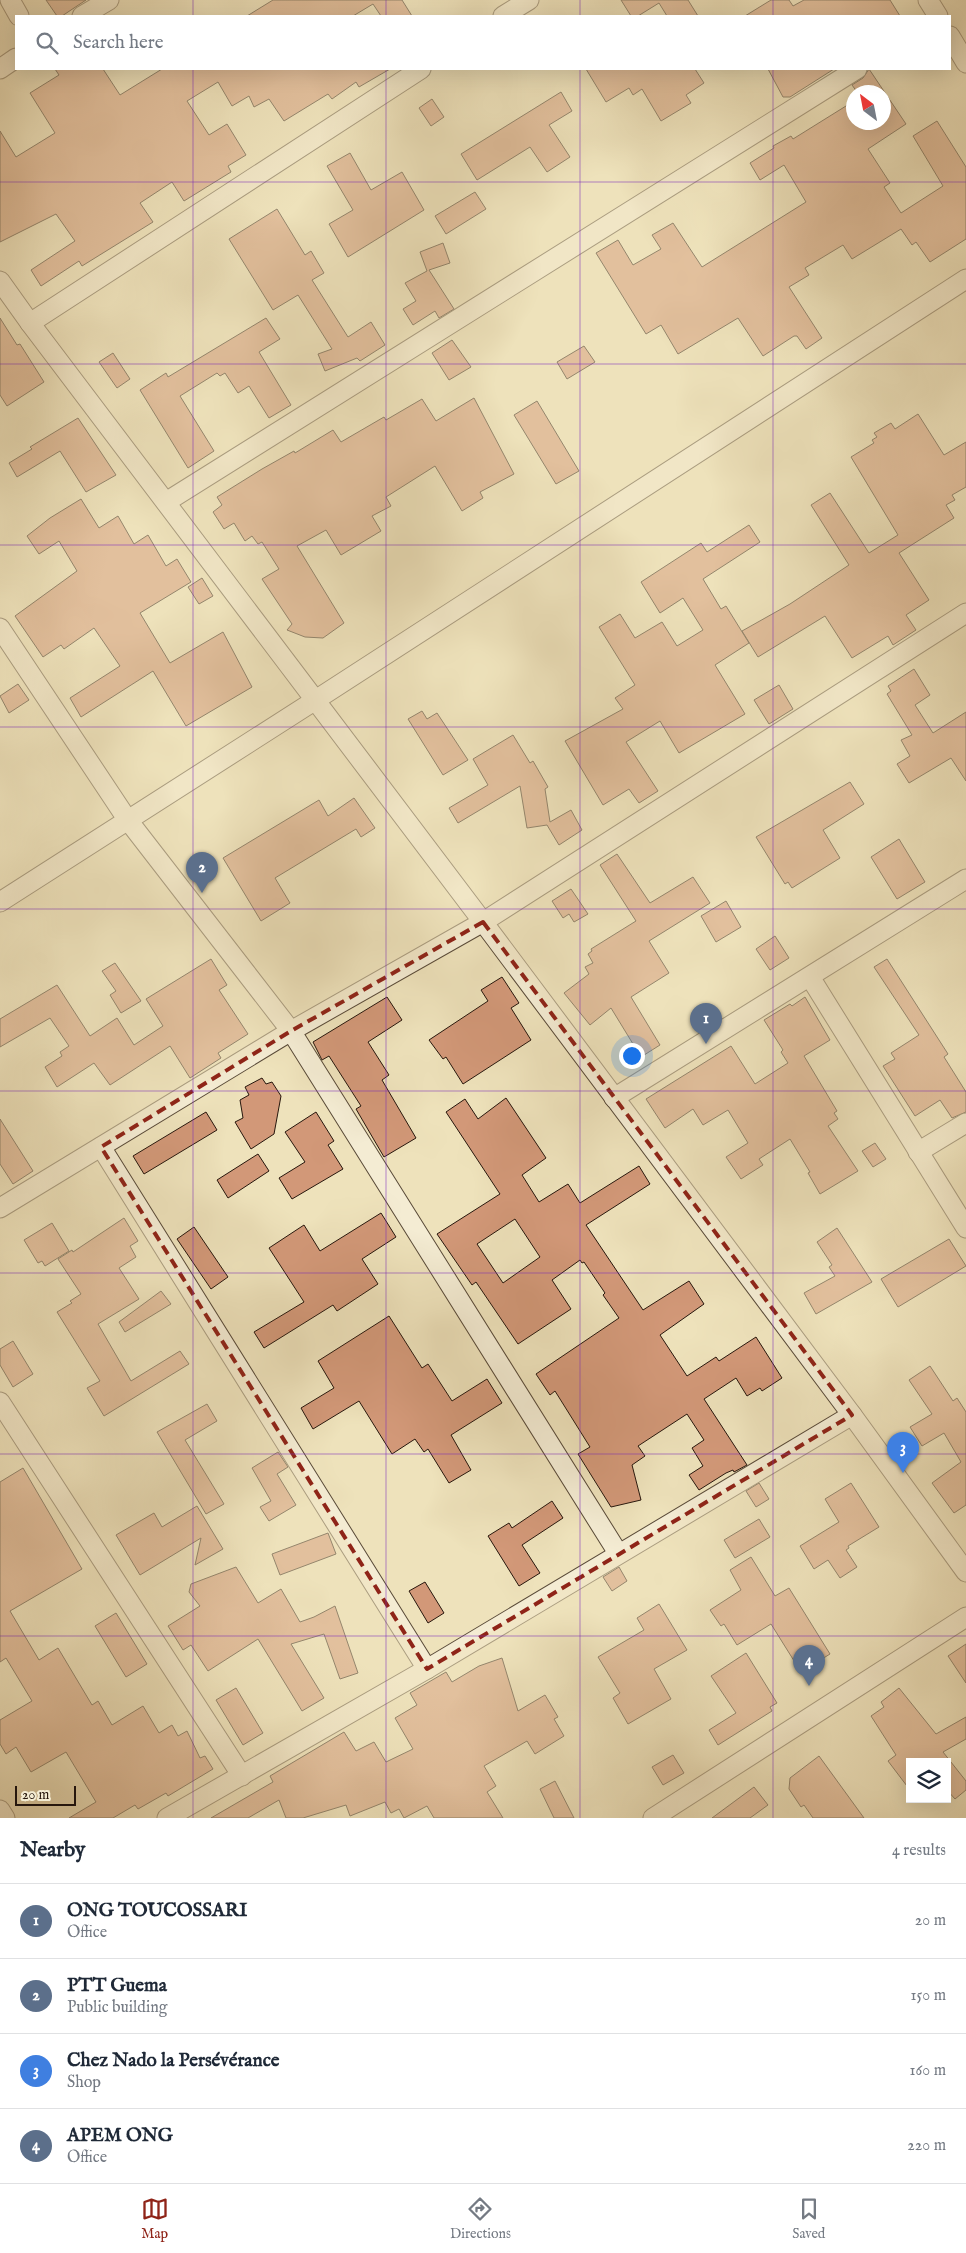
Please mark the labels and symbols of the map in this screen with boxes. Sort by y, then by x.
north arrow [846,85,891,130]
pin: 2 [186,852,218,893]
pin: 1 [690,1003,722,1044]
your location [619,1043,645,1069]
pin: 3 [887,1432,919,1473]
pin: 4 [793,1645,825,1686]
scale bar [15,1783,76,1806]

